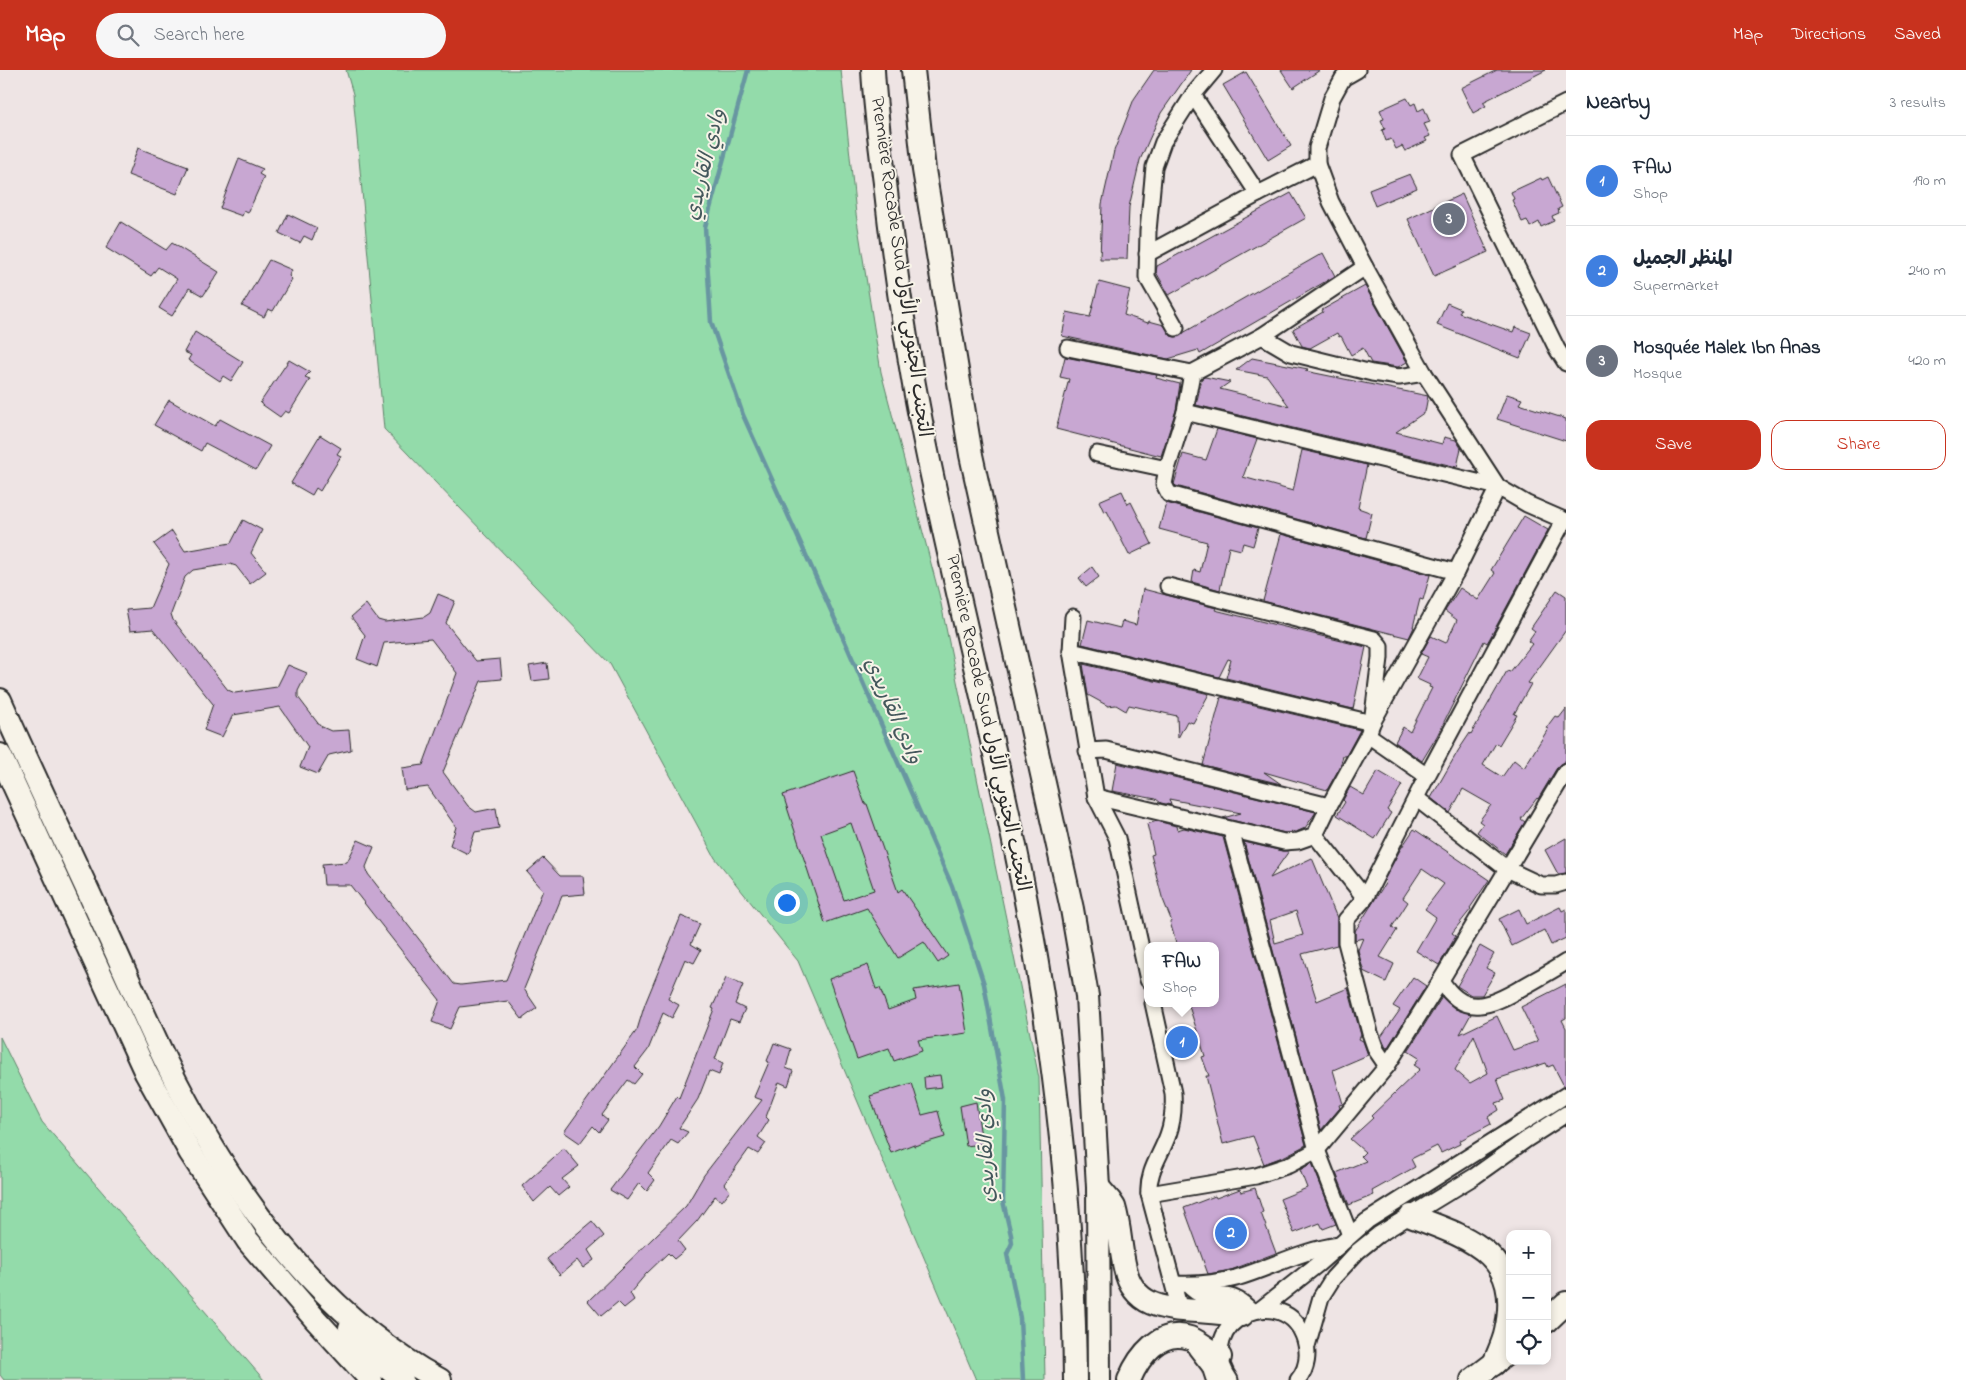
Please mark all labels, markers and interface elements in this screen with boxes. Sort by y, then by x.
search box [96,13,446,58]
text: Map [25,18,66,53]
icon: search [114,21,142,49]
text: Search here [154,22,245,49]
text: Map [1733,22,1763,48]
text: Directions [1791,22,1866,48]
text: Saved [1894,22,1941,48]
text: Nearby [1586,88,1650,118]
text: 3 results [1890,91,1946,115]
street label: Première Rocade Sud التجنب الجنوبي الأول [861,94,939,440]
water label: وادي القاريدي [678,106,734,224]
text: FAW [1633,155,1672,182]
text: 1 [1599,169,1605,193]
text: 190 m [1913,169,1946,193]
text: Shop [1633,182,1668,206]
pin: 3 [1433,200,1465,238]
text: المنظر الجميل [1633,246,1732,273]
text: 2 [1598,259,1606,283]
text: 240 m [1908,259,1946,283]
text: Supermarket [1633,274,1719,298]
text: Mosquée Malek Ibn Anas [1633,335,1821,362]
text: 3 [1599,349,1605,373]
text: 420 m [1908,349,1946,373]
text: Mosque [1633,362,1682,386]
button: Save [1586,420,1761,470]
button: Share [1771,420,1946,470]
street label: Première Rocade Sud التجنب الجنوبي الأول [936,551,1038,895]
water label: وادي القاريدي [855,653,929,770]
your location [774,890,800,916]
popup [1144,942,1219,1007]
text: FAW [1162,949,1201,976]
text: Shop [1162,976,1197,1000]
pin: 1 [1166,1023,1198,1061]
water label: وادي القاريدي [970,1088,1004,1204]
pin: 2 [1215,1214,1247,1252]
map controls [1506,1230,1551,1365]
button: + [1506,1230,1551,1275]
button: − [1506,1275,1551,1320]
button: locate [1506,1320,1551,1365]

